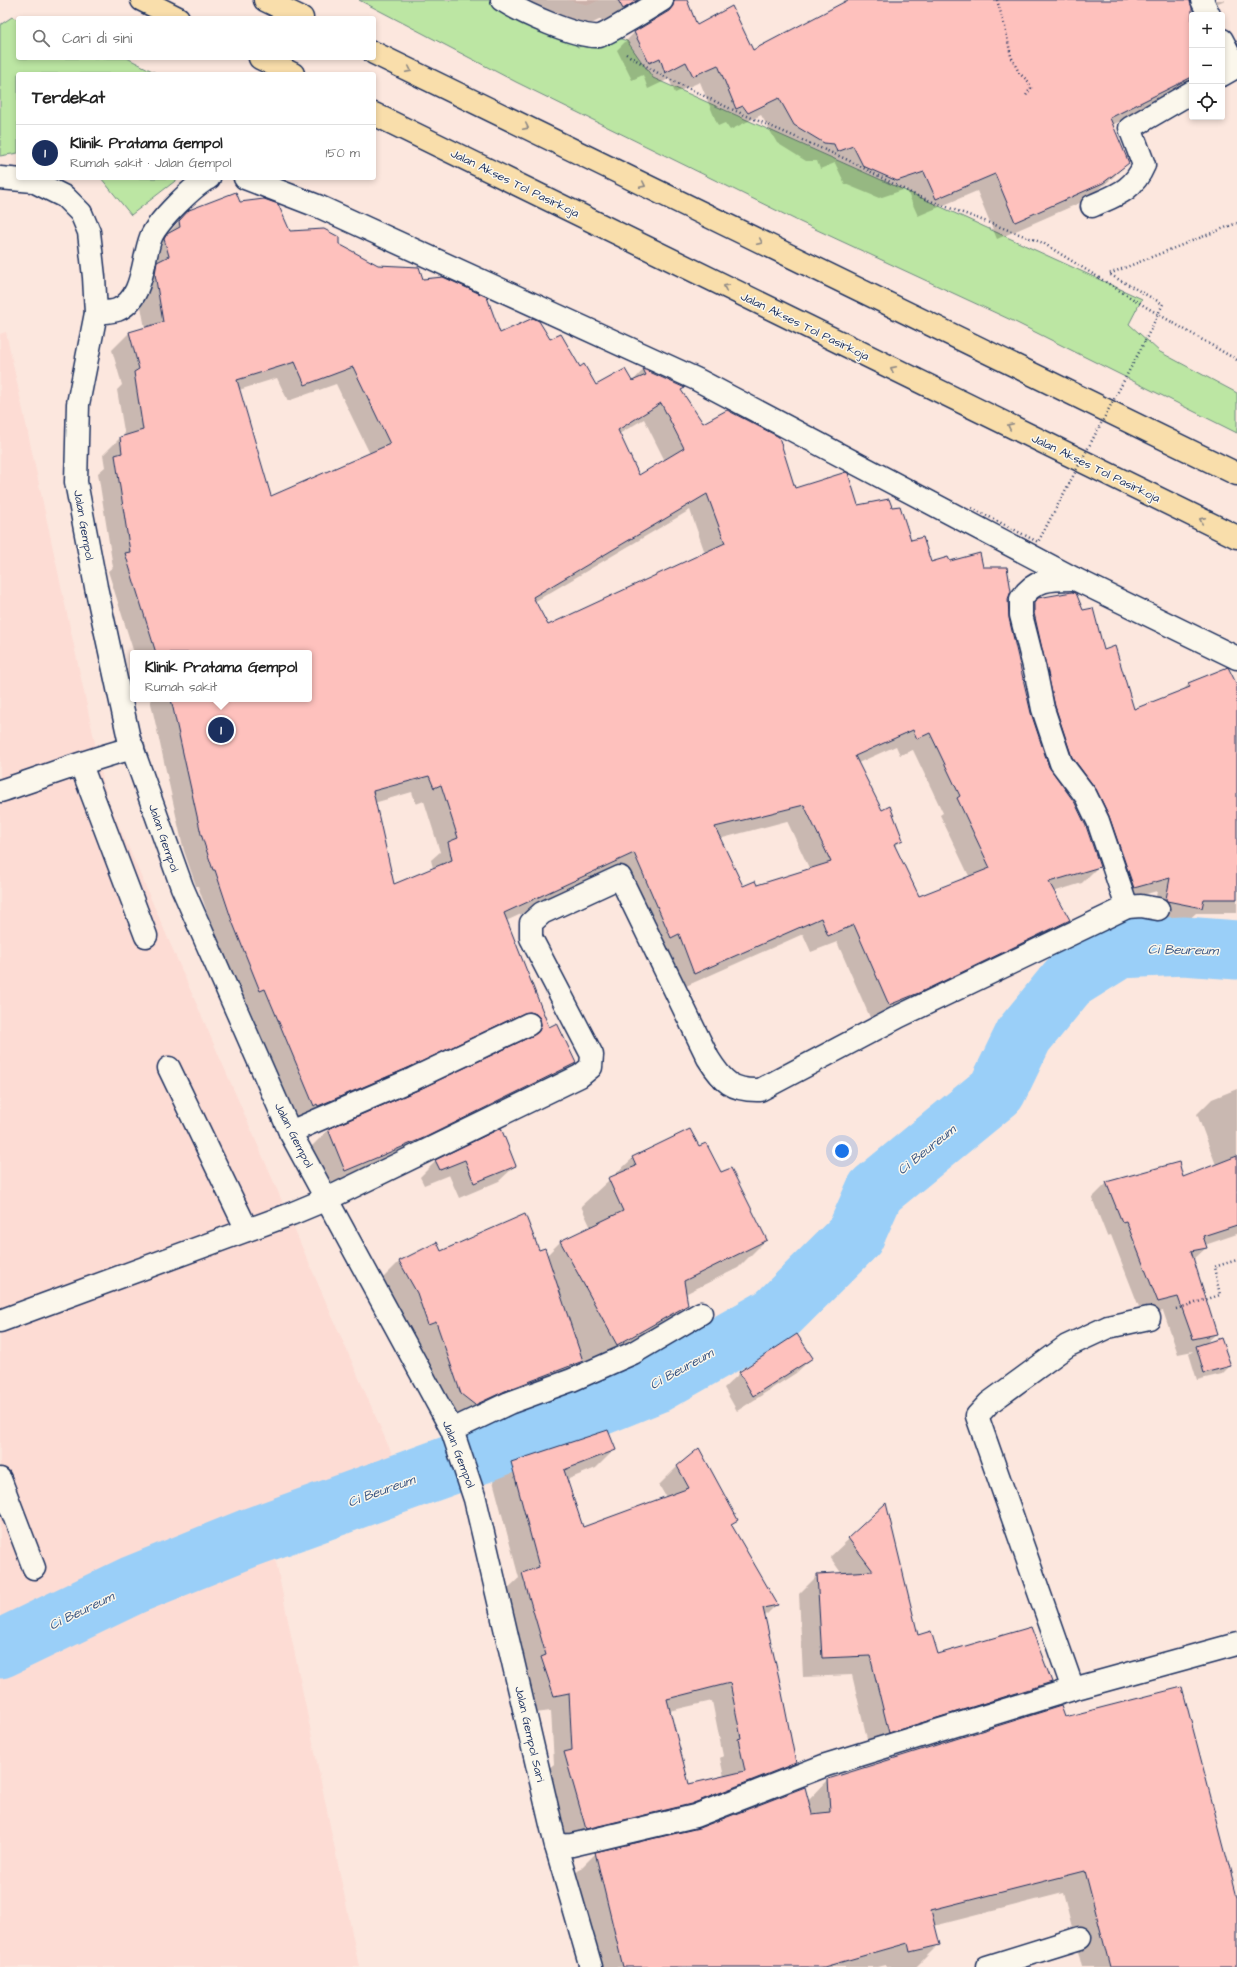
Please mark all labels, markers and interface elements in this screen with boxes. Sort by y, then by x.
map controls [1189,12,1225,120]
button: + [1189,12,1225,48]
search box [16,16,376,60]
icon: search [30,27,52,49]
text: Cari di sini [62,28,132,49]
button: − [1189,48,1225,84]
one-way arrow [405,66,412,73]
button: locate [1189,84,1225,120]
text: Terdekat [32,86,105,110]
one-way arrow [522,123,529,130]
text: Klinik Pratama Gempol [70,133,223,154]
text: 1 [44,144,46,162]
text: 150 m [326,144,360,162]
street label: Jalan Akses Tol Pasirkoja [448,145,582,222]
text: Rumah sakit · Jalan Gempol [70,154,231,172]
one-way arrow [638,180,646,187]
one-way arrow [755,237,763,244]
one-way arrow [723,284,730,292]
street label: Jalan Akses Tol Pasirkoja [738,288,872,365]
one-way arrow [890,366,897,374]
one-way arrow [1007,423,1014,431]
street label: Jalan Akses Tol Pasirkoja [1029,430,1163,507]
street label: Jalan Gempol [69,489,98,561]
one-way arrow [1199,517,1206,525]
popup [130,650,312,702]
text: Klinik Pratama Gempol [145,657,297,678]
text: Rumah sakit [145,678,217,696]
pin: 1 [208,715,234,745]
street label: Jalan Gempol [144,802,183,874]
water label: Ci Beureum [1148,940,1220,960]
street label: Jalan Gempol [270,1100,317,1171]
water label: Ci Beureum [894,1120,961,1179]
your location [832,1141,852,1161]
water label: Ci Beureum [646,1343,718,1394]
street label: Jalan Gempol [438,1418,479,1490]
water label: Ci Beureum [345,1470,419,1511]
water label: Ci Beureum [46,1587,119,1634]
street label: Jalan Gempol Sari [510,1685,549,1784]

